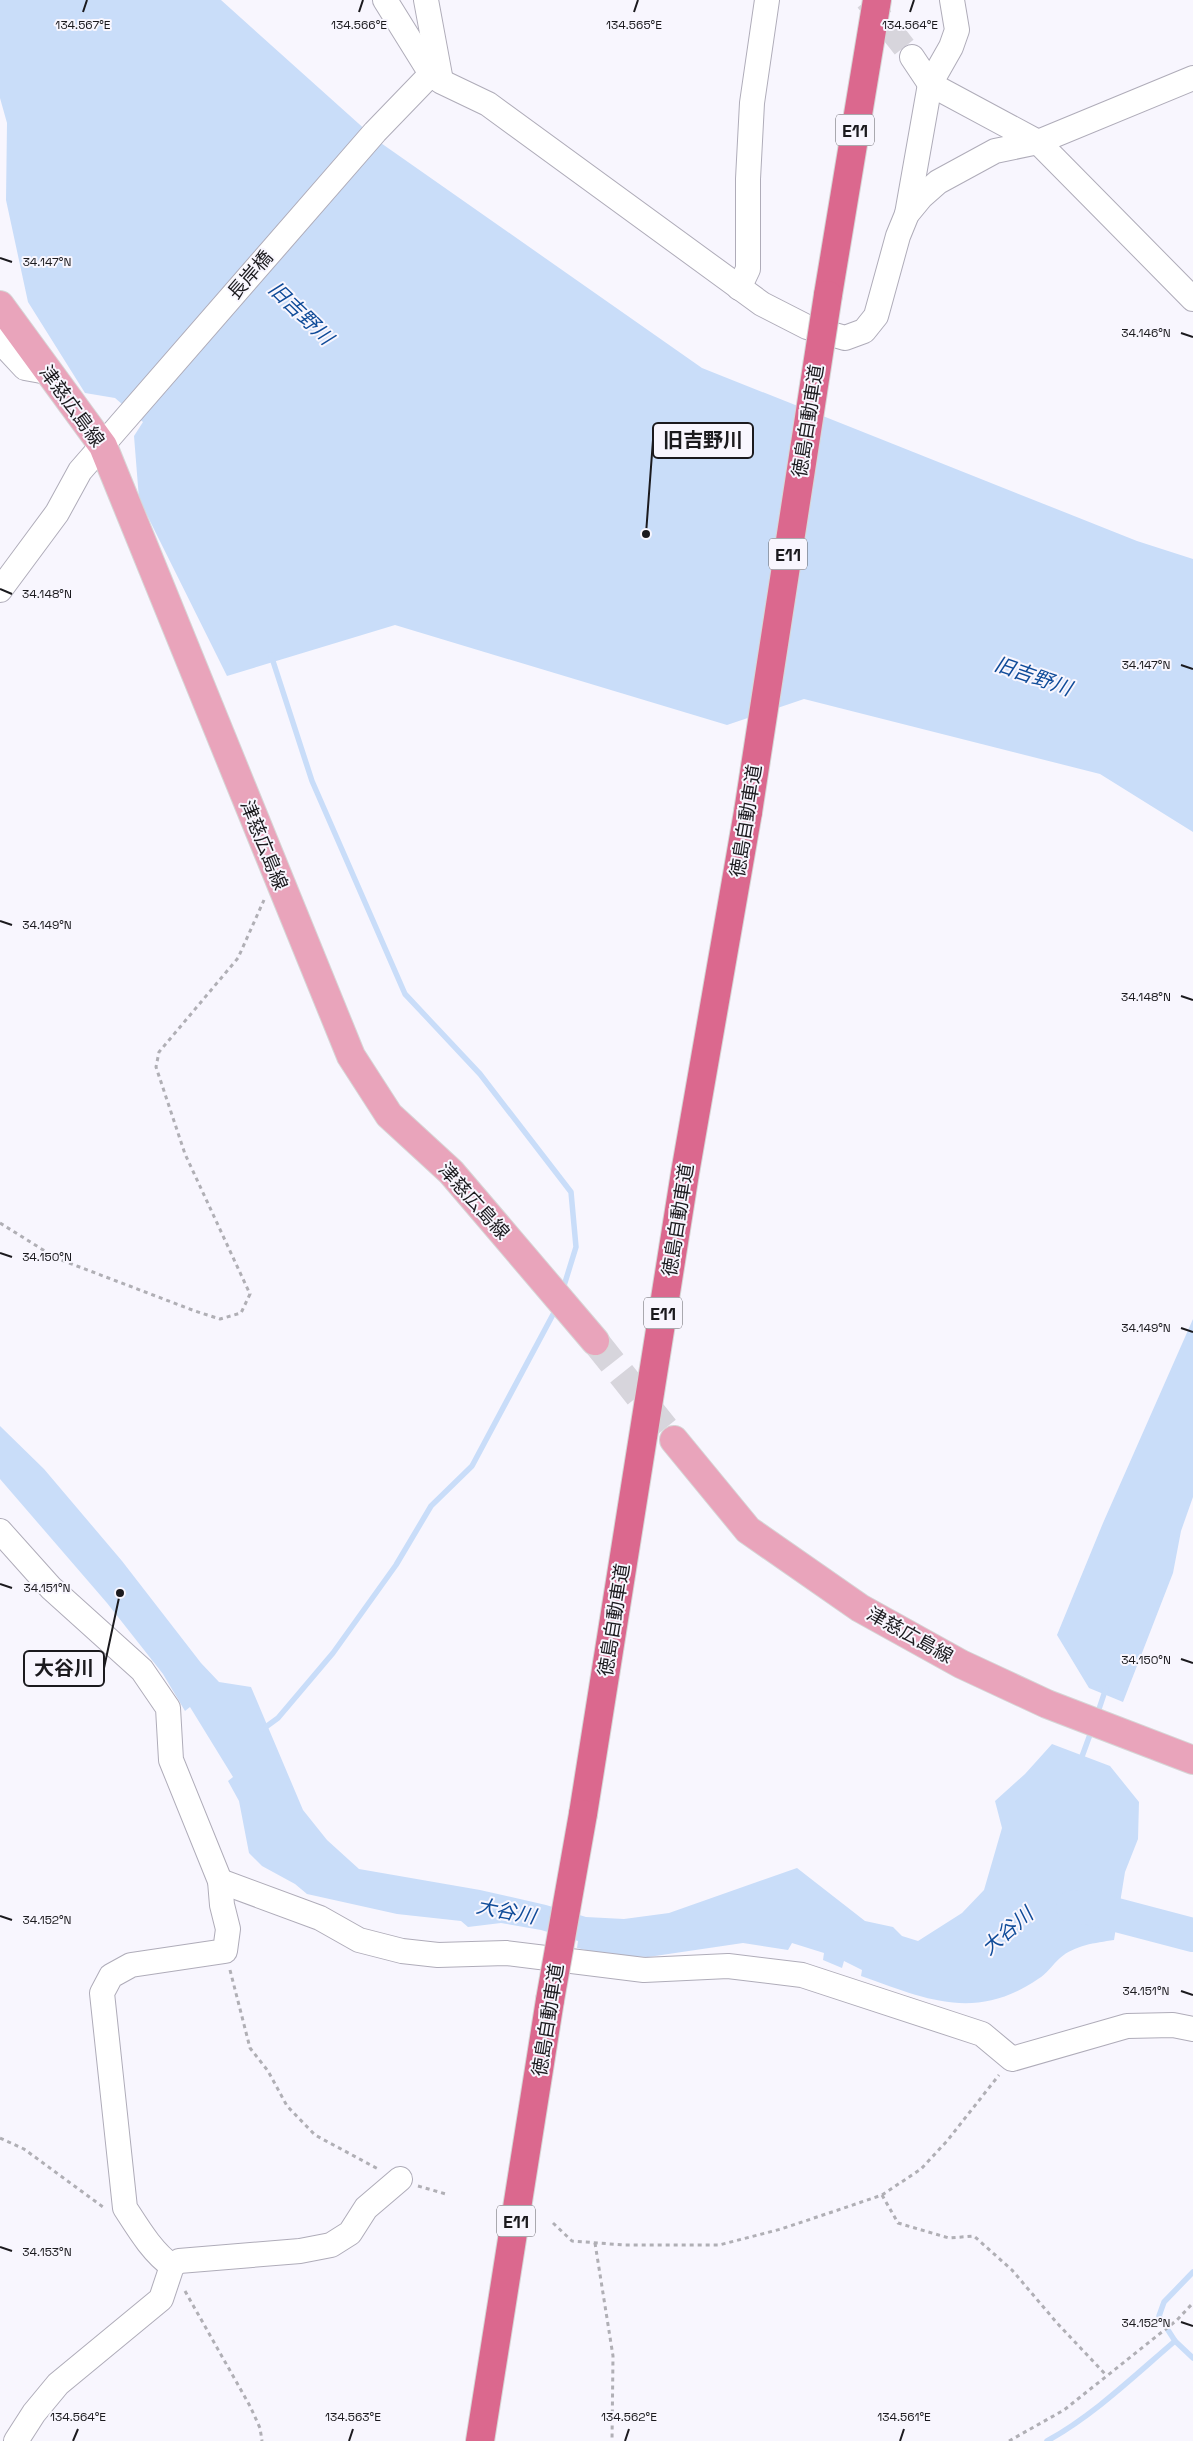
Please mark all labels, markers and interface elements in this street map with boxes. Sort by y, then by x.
text: 134.567°E [55,17,111,33]
text: 134.566°E [331,17,387,33]
text: 134.565°E [606,17,662,33]
text: 134.564°E [882,17,938,33]
road number: E11 [836,114,874,146]
street label: 長岸橋 [222,245,278,305]
text: 34.147°N [23,254,71,270]
water label: 旧吉野川 [263,276,340,352]
text: 34.146°N [1121,325,1171,341]
street label: 津慈広島線 [34,360,110,452]
street label: 徳島自動車道 [787,363,829,479]
callout: 旧吉野川 [653,423,753,458]
text: 旧吉野川 [663,427,743,453]
road number: E11 [769,538,807,570]
text: 34.148°N [22,586,72,602]
water label: 旧吉野川 [991,651,1077,702]
text: 34.147°N [1122,657,1170,673]
street label: 徳島自動車道 [725,763,767,879]
street label: 津慈広島線 [235,796,293,894]
text: 34.149°N [22,917,72,933]
text: 34.148°N [1121,989,1171,1005]
street label: 津慈広島線 [433,1157,515,1245]
street label: 徳島自動車道 [657,1162,699,1278]
text: 34.150°N [22,1249,72,1265]
road number: E11 [644,1298,682,1329]
text: 34.149°N [1121,1320,1171,1336]
street label: 徳島自動車道 [593,1562,635,1678]
text: 34.151°N [24,1580,70,1596]
street label: 津慈広島線 [862,1601,958,1669]
callout: 大谷川 [24,1651,104,1686]
text: 34.150°N [1121,1652,1171,1668]
text: 大谷川 [34,1655,94,1681]
water label: 大谷川 [474,1893,540,1930]
water label: 大谷川 [976,1900,1040,1960]
text: 34.152°N [22,1912,72,1928]
street label: 徳島自動車道 [527,1962,569,2078]
text: 34.151°N [1123,1983,1169,1999]
road number: E11 [497,2206,535,2236]
text: 34.153°N [22,2244,72,2260]
text: 34.152°N [1121,2315,1171,2331]
text: 134.564°E [50,2409,106,2425]
text: 134.563°E [325,2409,381,2425]
text: 134.562°E [601,2409,657,2425]
text: 134.561°E [877,2409,931,2425]

